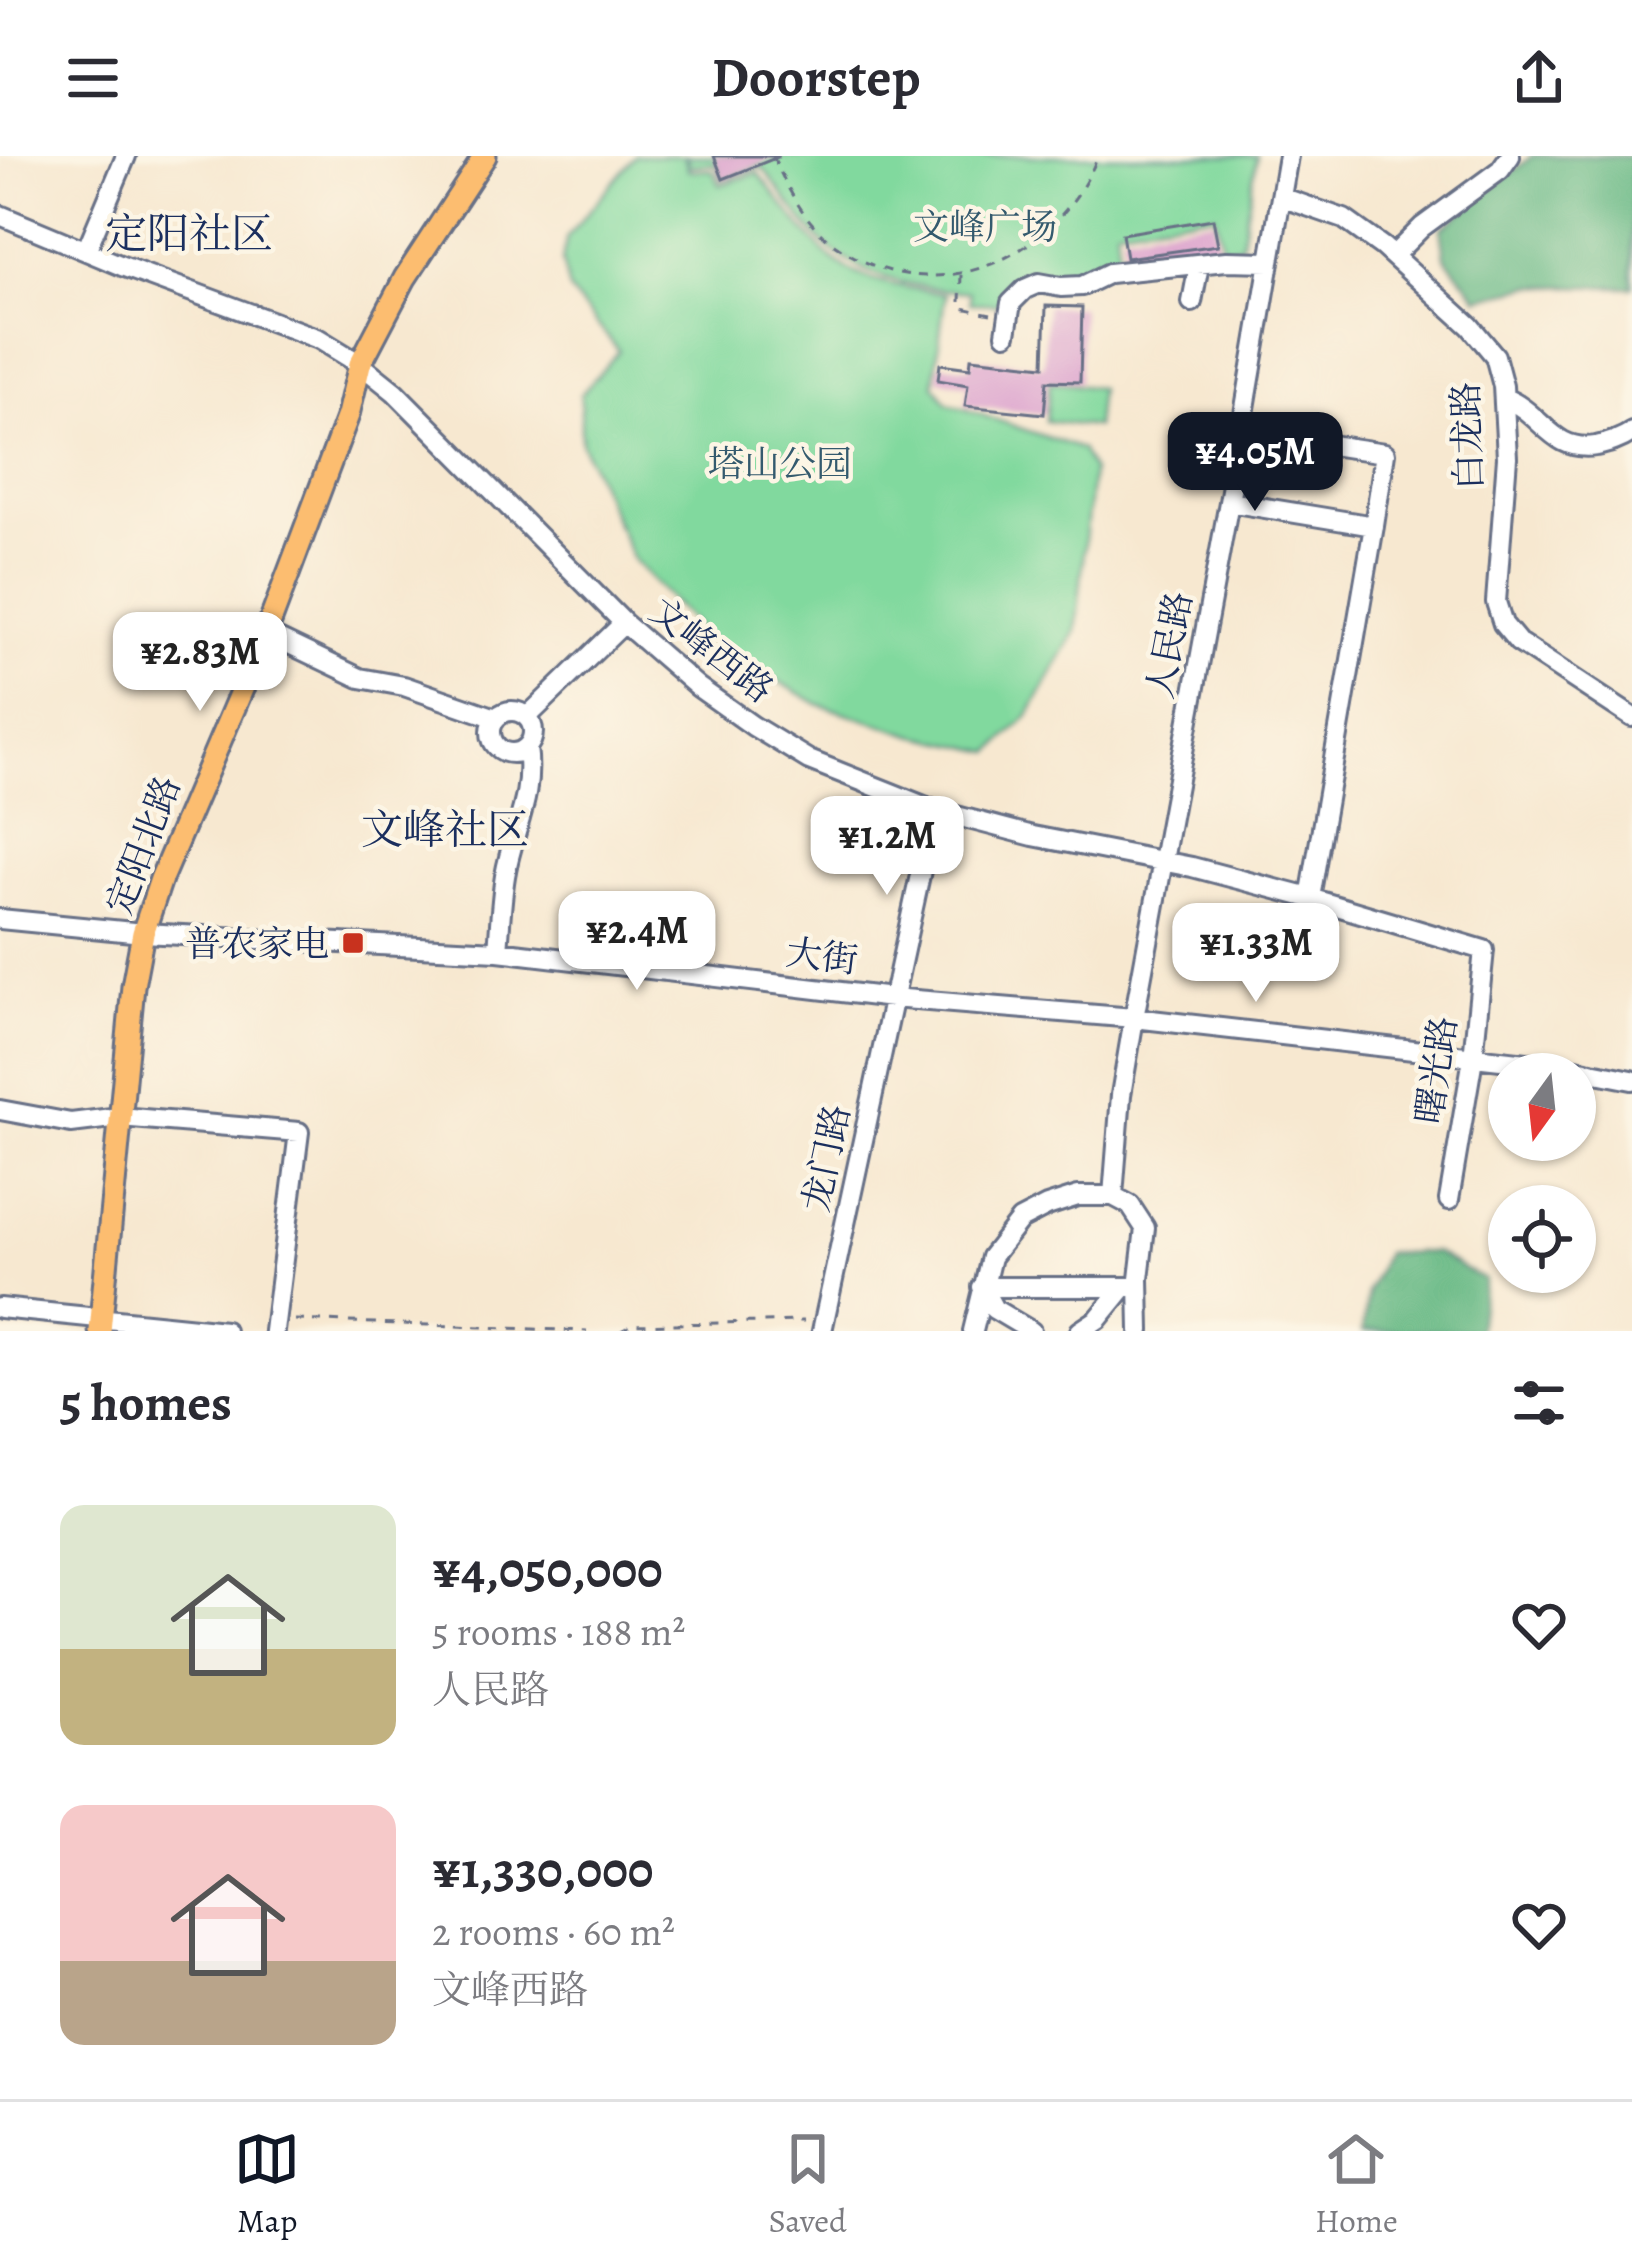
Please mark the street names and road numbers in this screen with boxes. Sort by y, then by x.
street label: 白龙路 [1441,381,1493,491]
street label: 文峰西路 [640,586,784,714]
street label: 人民路 [1135,587,1203,703]
street label: 定阳北路 [94,769,192,921]
street label: 大街 [783,927,861,985]
street label: 曙光路 [1404,1013,1468,1127]
street label: 龙门路 [791,1100,861,1216]

